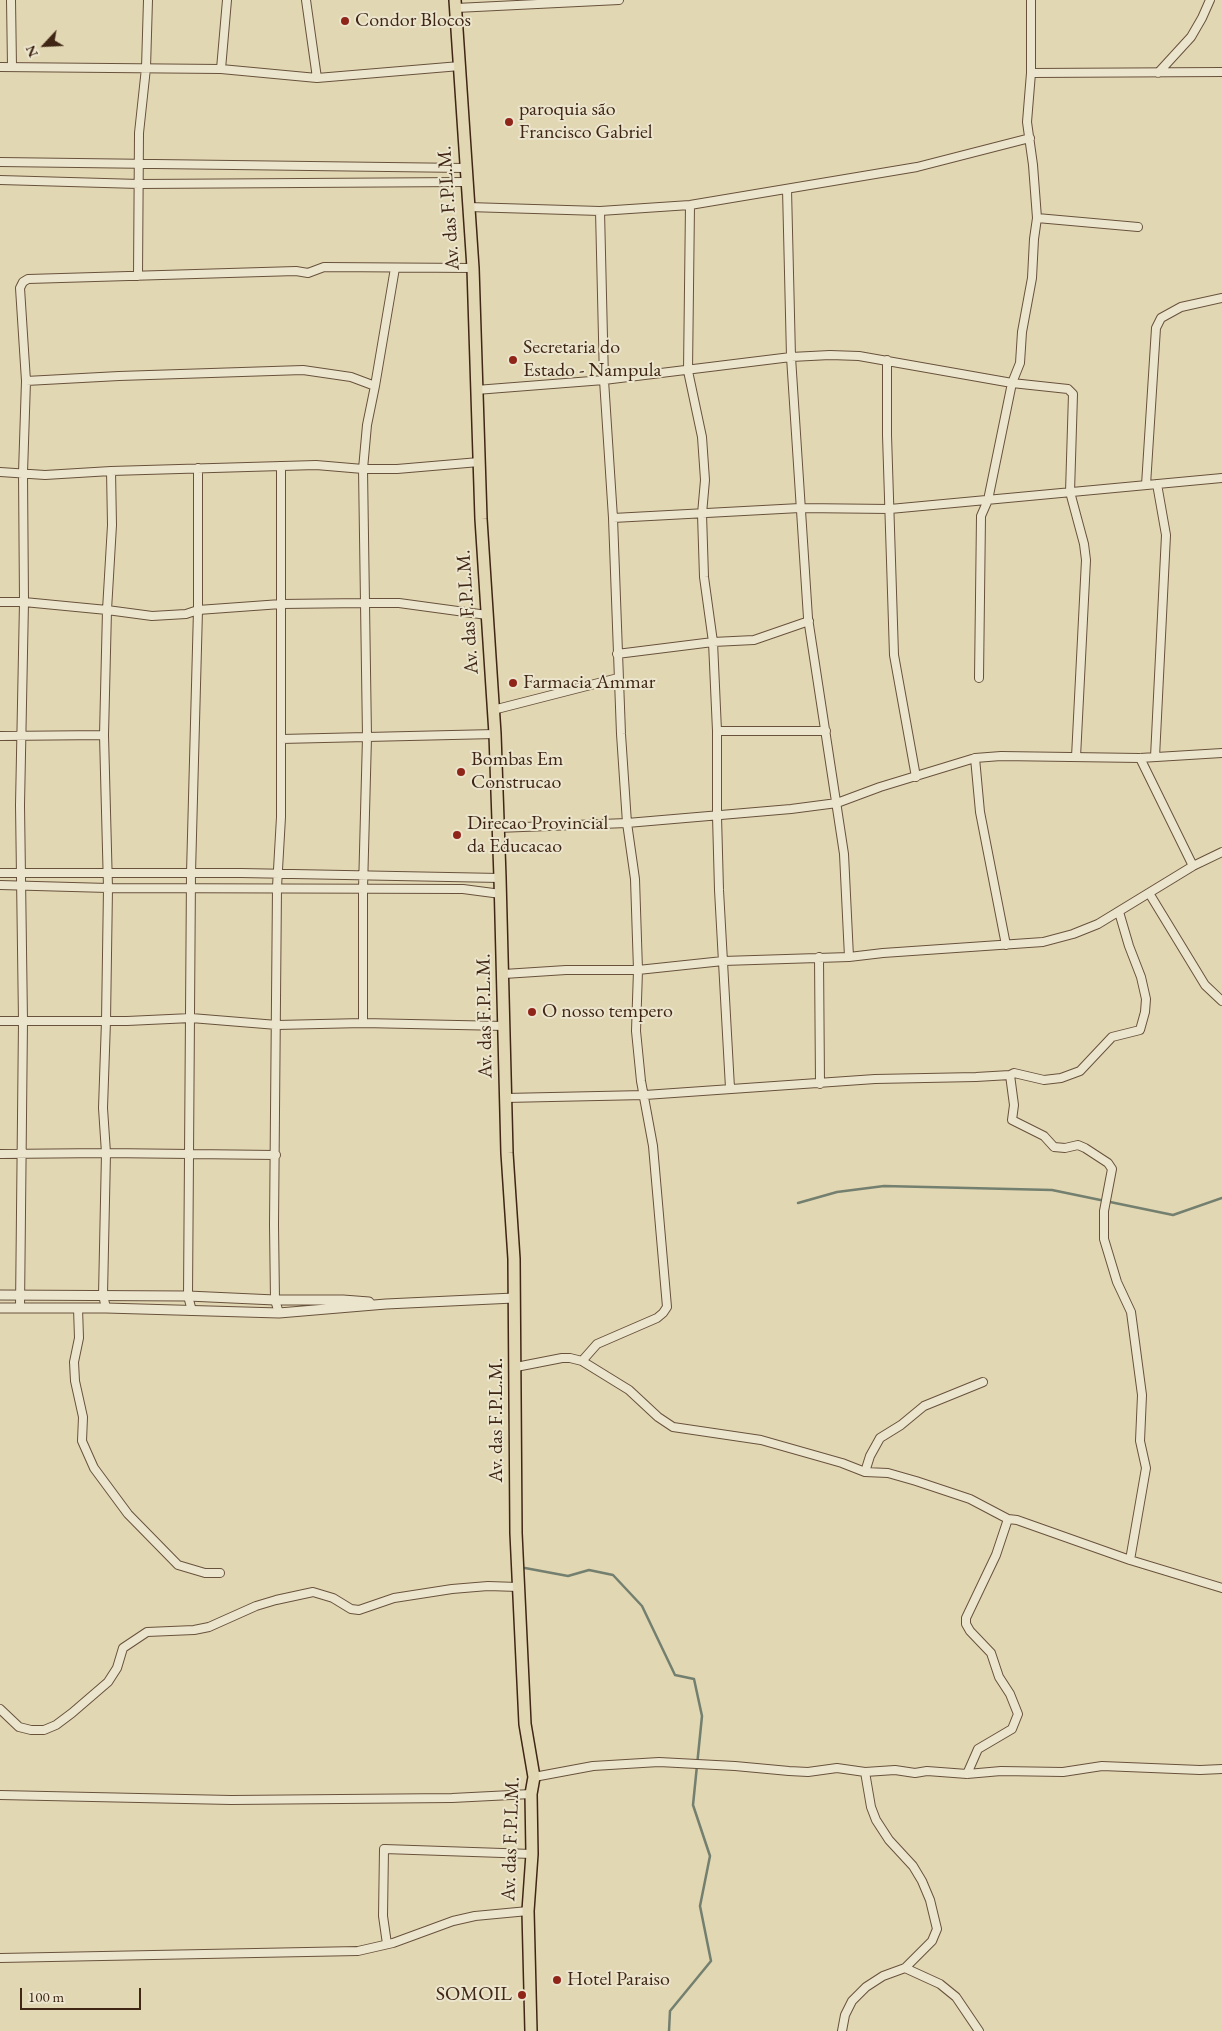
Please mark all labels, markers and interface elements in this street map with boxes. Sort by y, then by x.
place label: Condor Blocos [355,9,471,33]
marker: Condor Blocos [339,15,351,27]
north arrow [20,20,70,70]
text: N [21,42,42,60]
place label: paroquia são Francisco Gabriel [519,98,653,145]
marker: paroquia são Francisco Gabriel [503,116,515,128]
street label: Av. das F.P.L.M. [433,145,465,271]
place label: Secretaria do Estado - Nampula [523,336,662,383]
marker: Secretaria do Estado - Nampula [507,354,519,366]
street label: Av. das F.P.L.M. [452,549,484,675]
place label: Farmacia Ammar [523,671,655,695]
marker: Farmacia Ammar [507,677,519,689]
place label: Bombas Em Construcao [471,748,563,795]
marker: Bombas Em Construcao [455,766,467,778]
place label: Direcao Provincial da Educacao [467,812,608,859]
marker: Direcao Provincial da Educacao [451,829,463,841]
street label: Av. das F.P.L.M. [472,953,498,1079]
place label: O nosso tempero [542,1000,673,1024]
marker: O nosso tempero [526,1006,538,1018]
street label: Av. das F.P.L.M. [485,1358,509,1482]
street label: Av. das F.P.L.M. [497,1776,525,1902]
place label: Hotel Paraiso [567,1968,670,1992]
marker: Hotel Paraiso [551,1974,563,1986]
scale bar [22,1978,144,2010]
place label: SOMOIL [436,1983,512,2007]
text: 100 m [28,1987,64,2006]
marker: SOMOIL [516,1989,528,2001]

